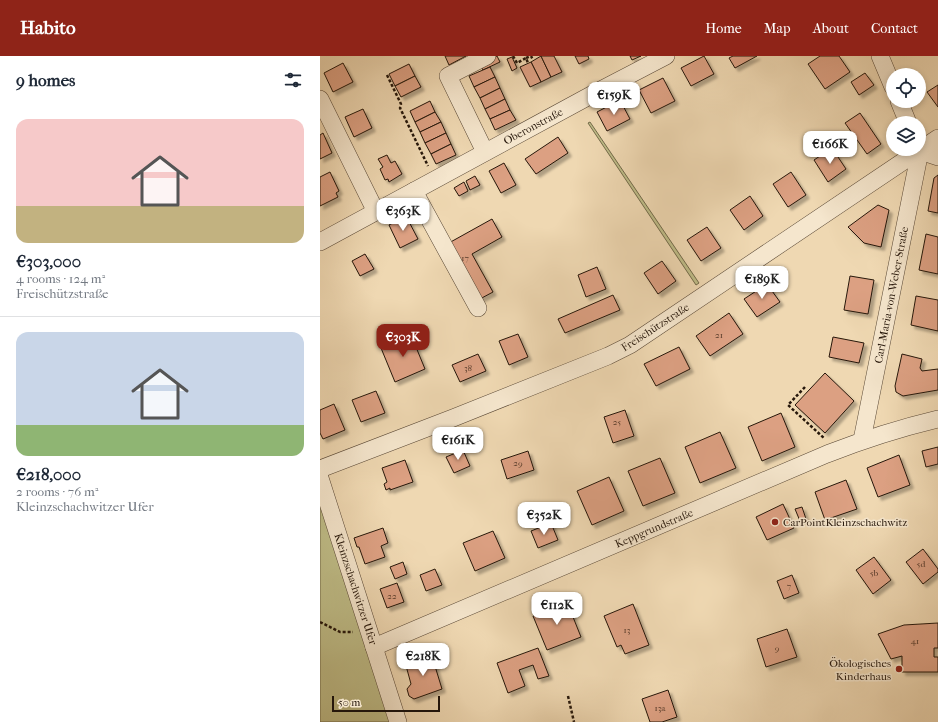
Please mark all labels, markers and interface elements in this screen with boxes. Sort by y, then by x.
text: Habito [20,17,76,39]
text: Home [705,20,742,37]
text: Map [764,20,791,37]
text: About [813,20,849,37]
text: Contact [871,20,918,37]
map controls [886,68,926,156]
button: locate [886,68,926,108]
icon: filters [282,69,304,91]
text: 9 homes [16,70,75,90]
pin: €159K [586,82,642,116]
text: €159K [597,87,631,102]
street label: Oberonstraße [501,105,566,148]
button: layers [886,116,926,156]
pin: €166K [802,131,858,165]
text: €166K [812,136,848,151]
icon: home [124,145,196,217]
pin: €363K [375,198,431,232]
text: €363K [386,203,420,218]
street label: Carl-Maria-von-Weber-Straße [872,225,911,365]
text: €303,000 [16,251,81,271]
house number: 17 [461,253,469,263]
pin: €189K [734,266,790,300]
text: 4 rooms · 124 m² [16,271,105,286]
text: €189K [744,271,780,286]
text: Freischützstraße [16,286,109,301]
street label: Freischützstraße [619,300,692,354]
pin: €303K [375,324,431,358]
text: €303K [385,329,421,344]
house number: 21 [715,330,723,340]
icon: home [124,358,196,430]
house number: 38 [464,363,473,373]
house number: 25 [613,417,621,427]
pin: €161K [430,427,486,461]
text: €161K [441,432,475,447]
house number: 29 [513,458,523,468]
text: €218,000 [16,464,81,484]
text: 2 rooms · 76 m² [16,484,98,499]
text: Kleinzschachwitzer Ufer [16,499,154,514]
pin: €352K [516,502,572,536]
street label: Keppgrundstraße [613,506,696,551]
text: €352K [527,507,561,522]
place label: CarPointKleinzschachwitz [783,516,907,529]
marker: CarPointKleinzschachwitz [770,517,780,527]
street label: Kleinzschachwitzer Ufer [331,532,380,647]
house number: 5d [917,559,925,569]
house number: 5b [870,568,879,578]
house number: 7 [787,581,792,591]
house number: 22 [387,591,397,601]
pin: €112K [529,592,585,626]
text: €112K [540,597,574,612]
house number: 13 [624,625,631,635]
house number: 41 [911,636,919,646]
pin: €218K [395,643,451,677]
house number: 9 [775,643,780,653]
text: €218K [405,648,441,663]
place label: Ökologisches Kinderhaus [829,657,891,683]
marker: Ökologisches Kinderhaus [894,664,904,674]
scale bar [332,694,440,713]
text: 50 m [338,696,360,709]
house number: 13a [654,703,666,713]

